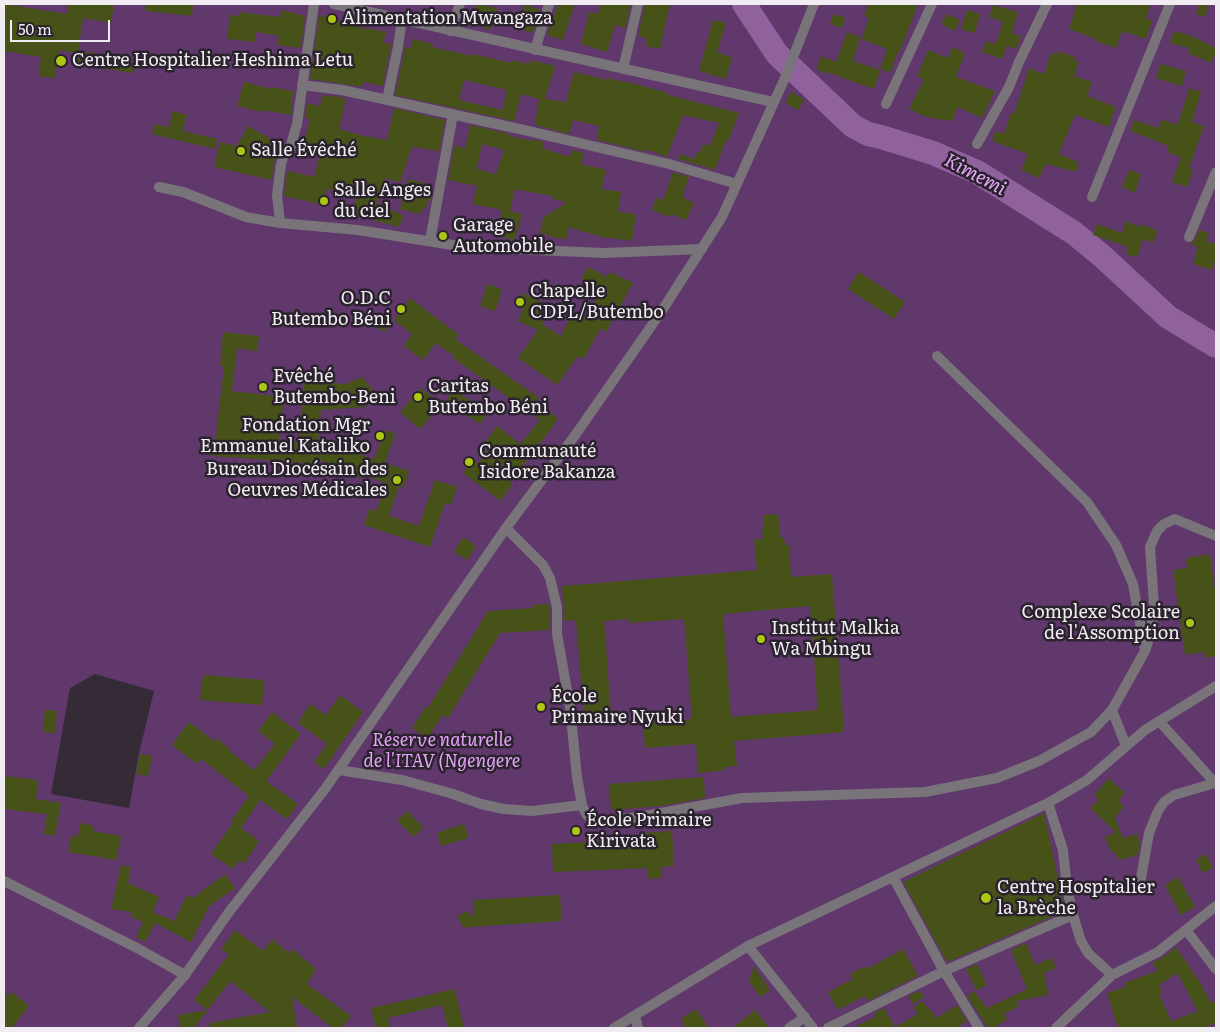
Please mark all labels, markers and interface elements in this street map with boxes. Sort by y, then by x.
place label: Alimentation Mwangaza [342,8,553,30]
scale bar [12,10,112,42]
marker: Alimentation Mwangaza [326,13,338,25]
text: 50 m [18,17,52,40]
place label: Centre Hospitalier Heshima Letu [72,50,353,72]
marker: Centre Hospitalier Heshima Letu [54,54,68,68]
place label: Salle Évêché [251,140,357,162]
marker: Salle Évêché [235,145,247,157]
water label: Kimemi [940,149,1010,201]
place label: Salle Anges du ciel [334,180,431,222]
marker: Salle Anges du ciel [318,195,330,207]
place label: Garage Automobile [453,215,553,258]
marker: Garage Automobile [437,230,449,242]
place label: Chapelle CDPL/Butembo [530,281,664,324]
place label: O.D.C Butembo Béni [271,288,391,330]
marker: Chapelle CDPL/Butembo [514,296,526,308]
marker: O.D.C Butembo Béni [395,303,407,315]
place label: Evêché Butembo-Beni [273,366,396,408]
place label: Caritas Butembo Béni [428,376,548,418]
marker: Evêché Butembo-Beni [257,381,269,393]
marker: Caritas Butembo Béni [412,391,424,403]
place label: Fondation Mgr Emmanuel Kataliko [200,415,370,458]
marker: Fondation Mgr Emmanuel Kataliko [374,430,386,442]
place label: Communauté Isidore Bakanza [479,441,615,484]
marker: Communauté Isidore Bakanza [463,456,475,468]
place label: Bureau Diocésain des Oeuvres Médicales [206,459,387,502]
marker: Bureau Diocésain des Oeuvres Médicales [391,474,403,486]
place label: Complexe Scolaire de l'Assomption [1022,602,1180,644]
marker: Complexe Scolaire de l'Assomption [1184,617,1196,629]
place label: Institut Malkia Wa Mbingu [771,618,900,660]
marker: Institut Malkia Wa Mbingu [755,633,767,645]
place label: École Primaire Nyuki [551,686,684,729]
marker: École Primaire Nyuki [535,701,547,713]
park label: Réserve naturelle de l'ITAV (Ngengere [364,730,520,772]
place label: École Primaire Kirivata [586,810,712,852]
marker: École Primaire Kirivata [570,825,582,837]
place label: Centre Hospitalier la Brèche [997,877,1155,920]
marker: Centre Hospitalier la Brèche [979,891,993,905]

